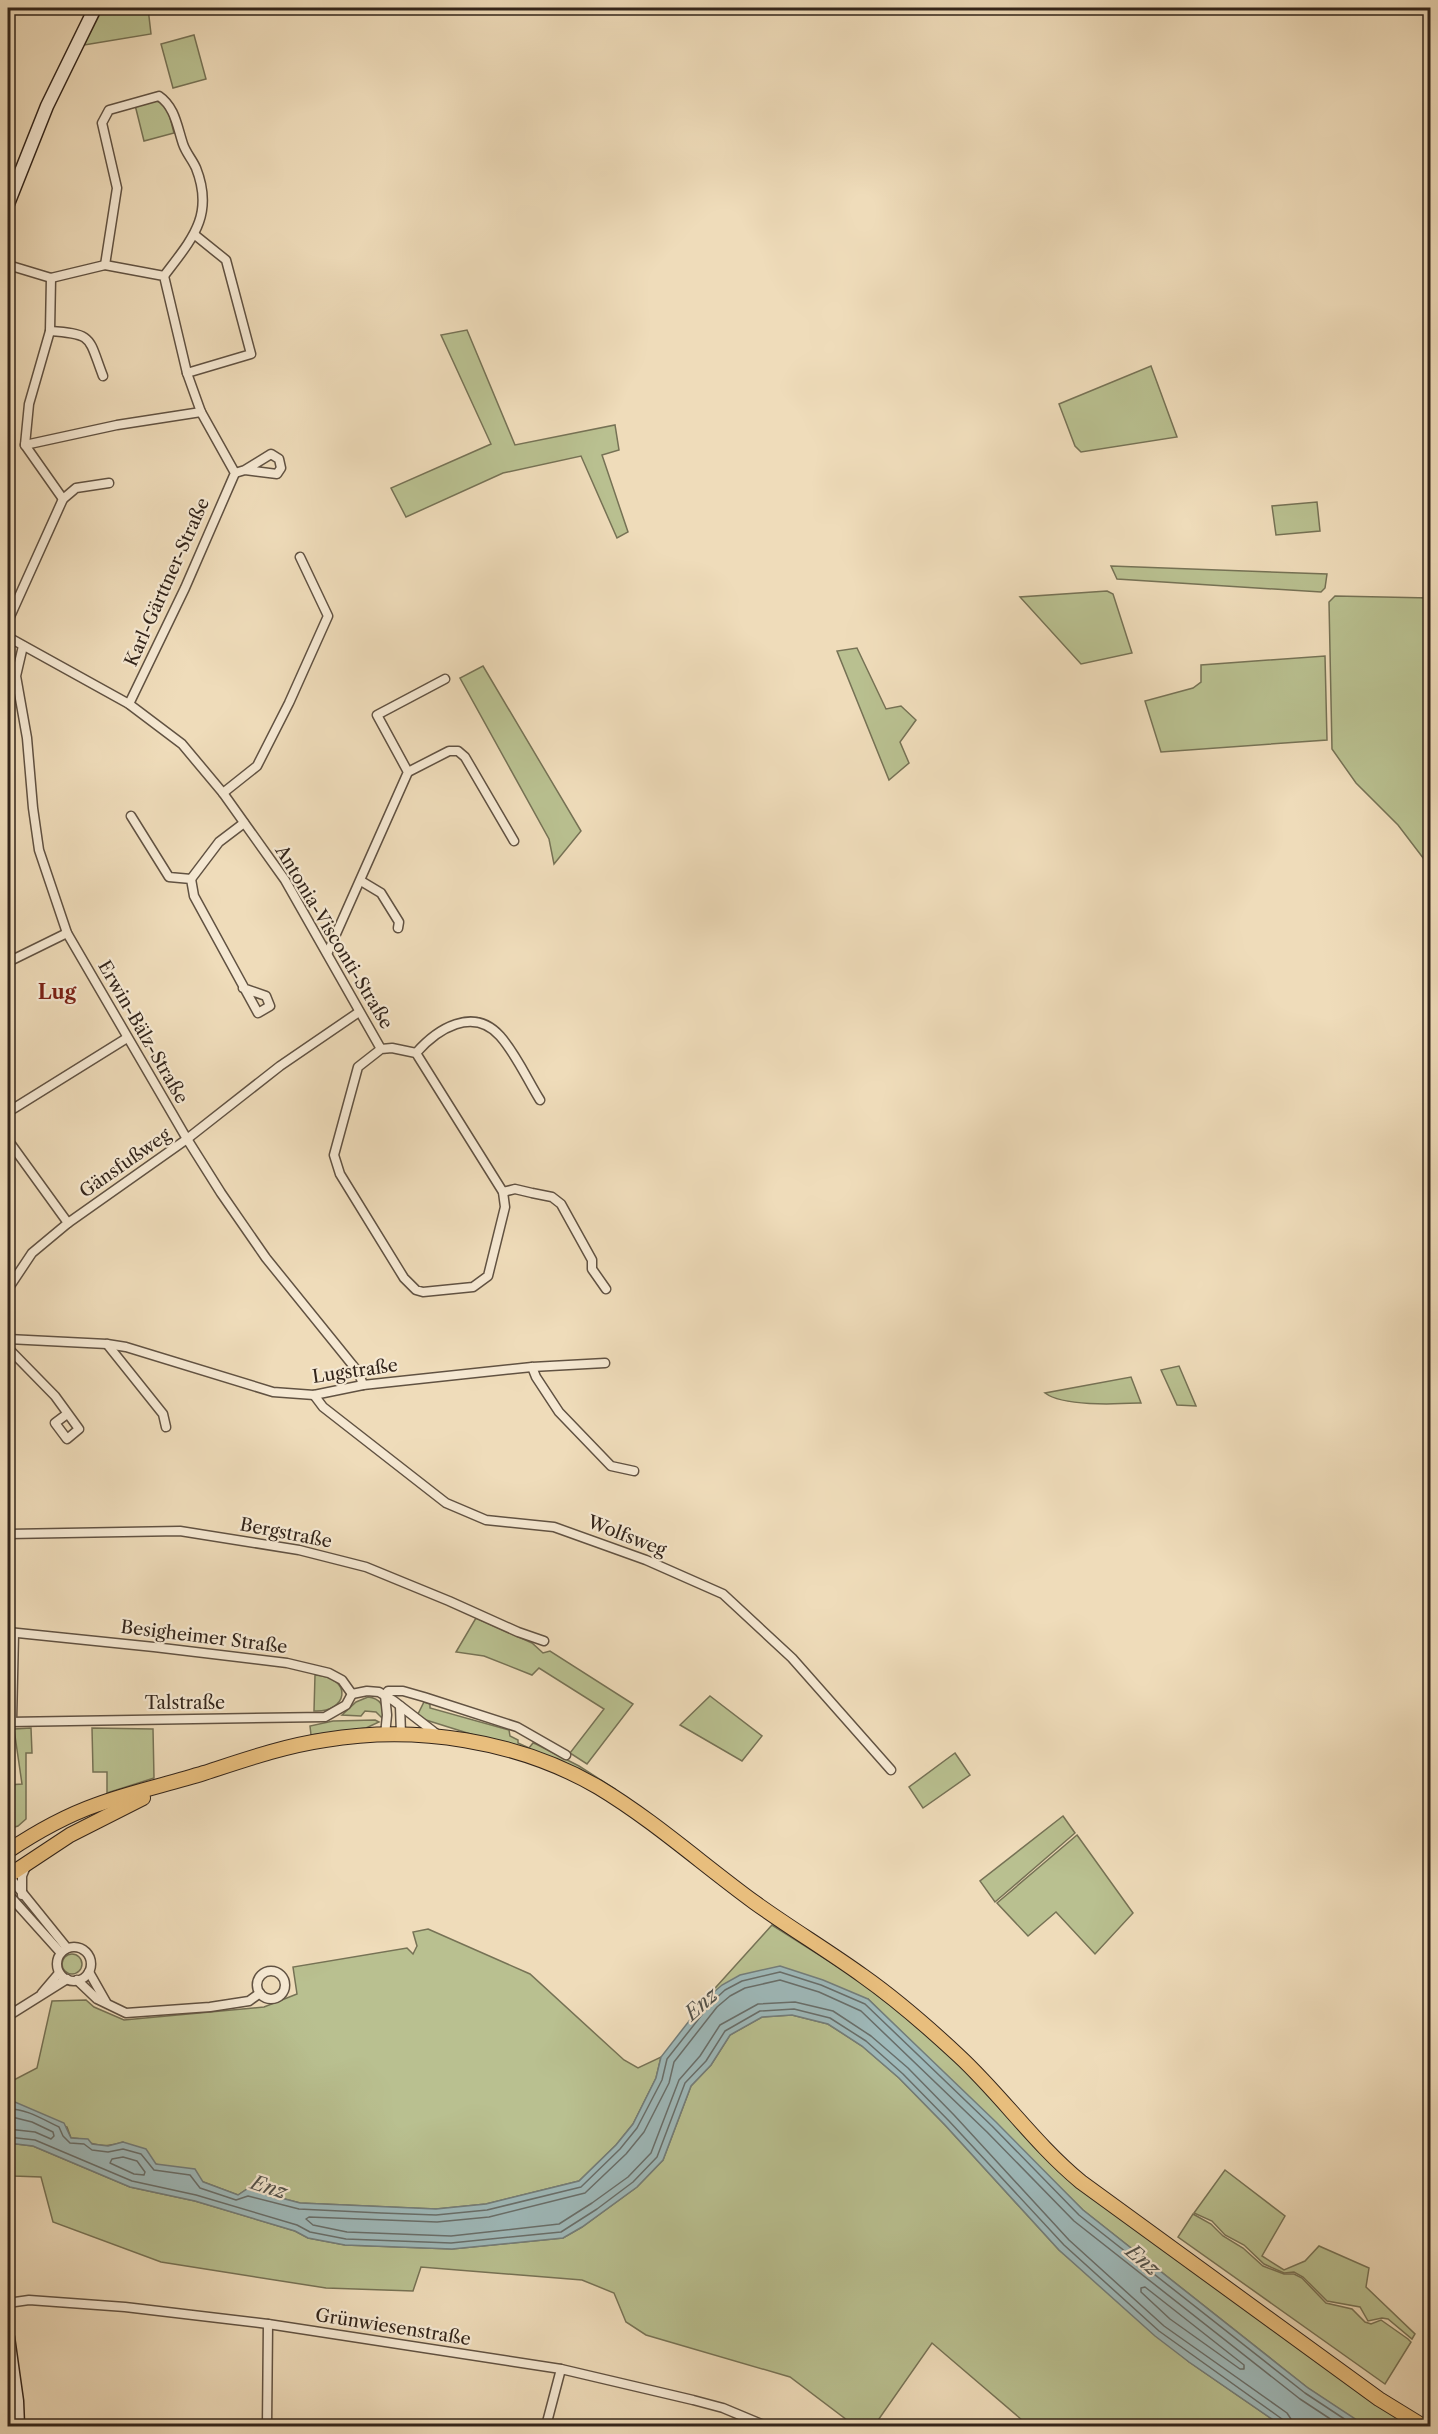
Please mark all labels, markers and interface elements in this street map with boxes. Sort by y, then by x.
street label: Karl-Gärttner-Straße [120,494,214,670]
street label: Antonia-Visconti-Straße [270,840,398,1033]
street label: Erwin-Bälz-Straße [93,957,193,1107]
district label: Lug [38,980,77,1004]
street label: Gänsfußweg [75,1123,175,1203]
street label: Lugstraße [311,1354,399,1388]
street label: Wolfsweg [584,1511,670,1561]
street label: Bergstraße [238,1513,334,1553]
street label: Besigheimer Straße [119,1616,289,1658]
street label: Talstraße [145,1692,225,1714]
water label: Enz [678,1982,724,2027]
water label: Enz [246,2170,291,2204]
water label: Enz [1120,2238,1166,2282]
street label: Grünwiesenstraße [314,2304,472,2350]

